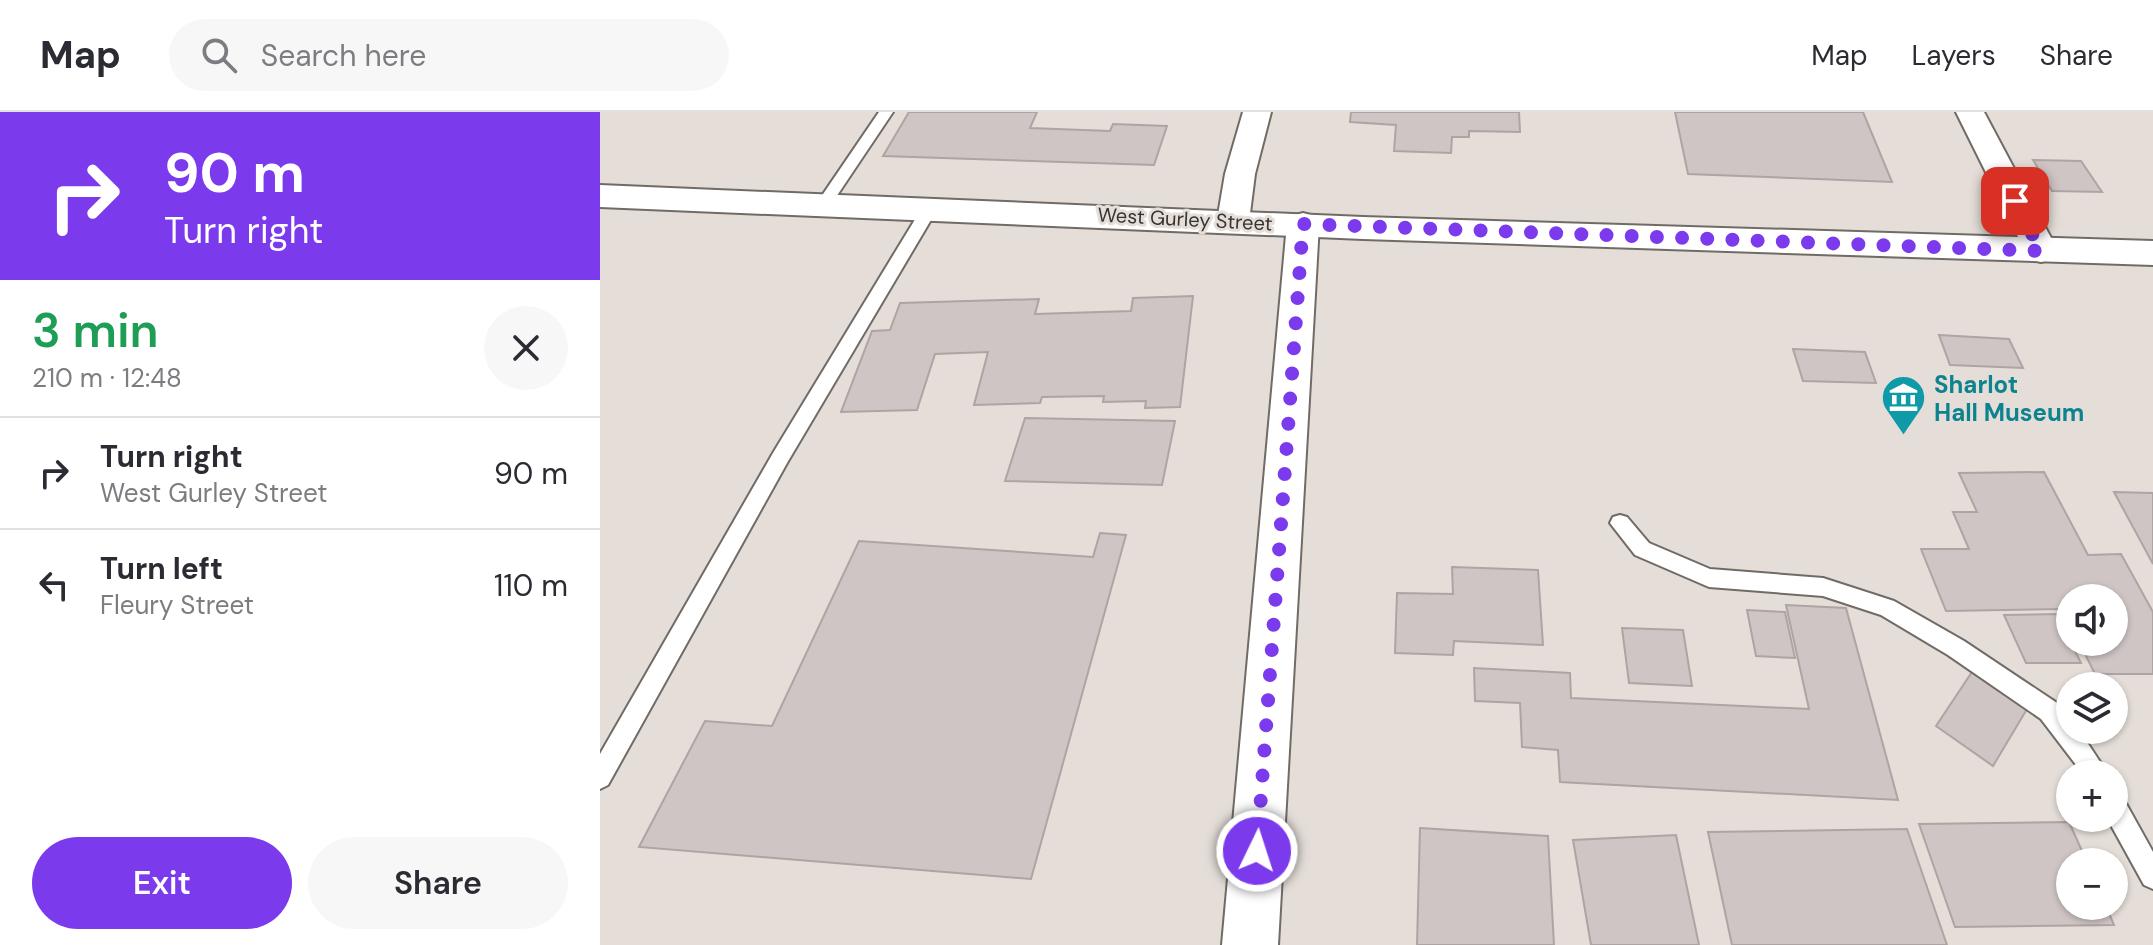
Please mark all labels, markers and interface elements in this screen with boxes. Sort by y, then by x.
search box [169,19,729,91]
text: Map [40,30,121,80]
icon: search [197,33,241,77]
text: Search here [261,36,426,75]
text: Map [1811,37,1868,74]
text: Layers [1912,37,1996,74]
text: Share [2040,37,2113,74]
text: 90 m [164,136,305,209]
icon: right [32,144,136,248]
pin [1981,167,2049,235]
icon: arrive [1993,179,2037,223]
street label: West Gurley Street [1097,201,1273,237]
text: Turn right [164,207,323,254]
text: 3 min [32,299,159,362]
button: close [484,306,568,390]
text: 210 m · 12:48 [32,361,182,395]
place label: Sharlot Hall Museum [1934,369,2084,428]
museum icon: Sharlot Hall Museum [1879,374,1927,437]
text: Turn right [100,437,243,476]
icon: right [32,451,76,495]
text: 90 m [494,454,568,493]
text: West Gurley Street [100,476,328,510]
text: Turn left [100,549,223,588]
icon: left [32,563,76,607]
text: 110 m [494,566,568,605]
map controls [2056,584,2128,920]
button: sound [2056,584,2128,656]
text: Fleury Street [100,588,254,622]
button: layers [2056,672,2128,744]
button: + [2056,760,2128,832]
position arrow [1215,809,1299,893]
button: Exit [32,837,292,929]
button: Share [308,837,568,929]
button: − [2056,848,2128,920]

